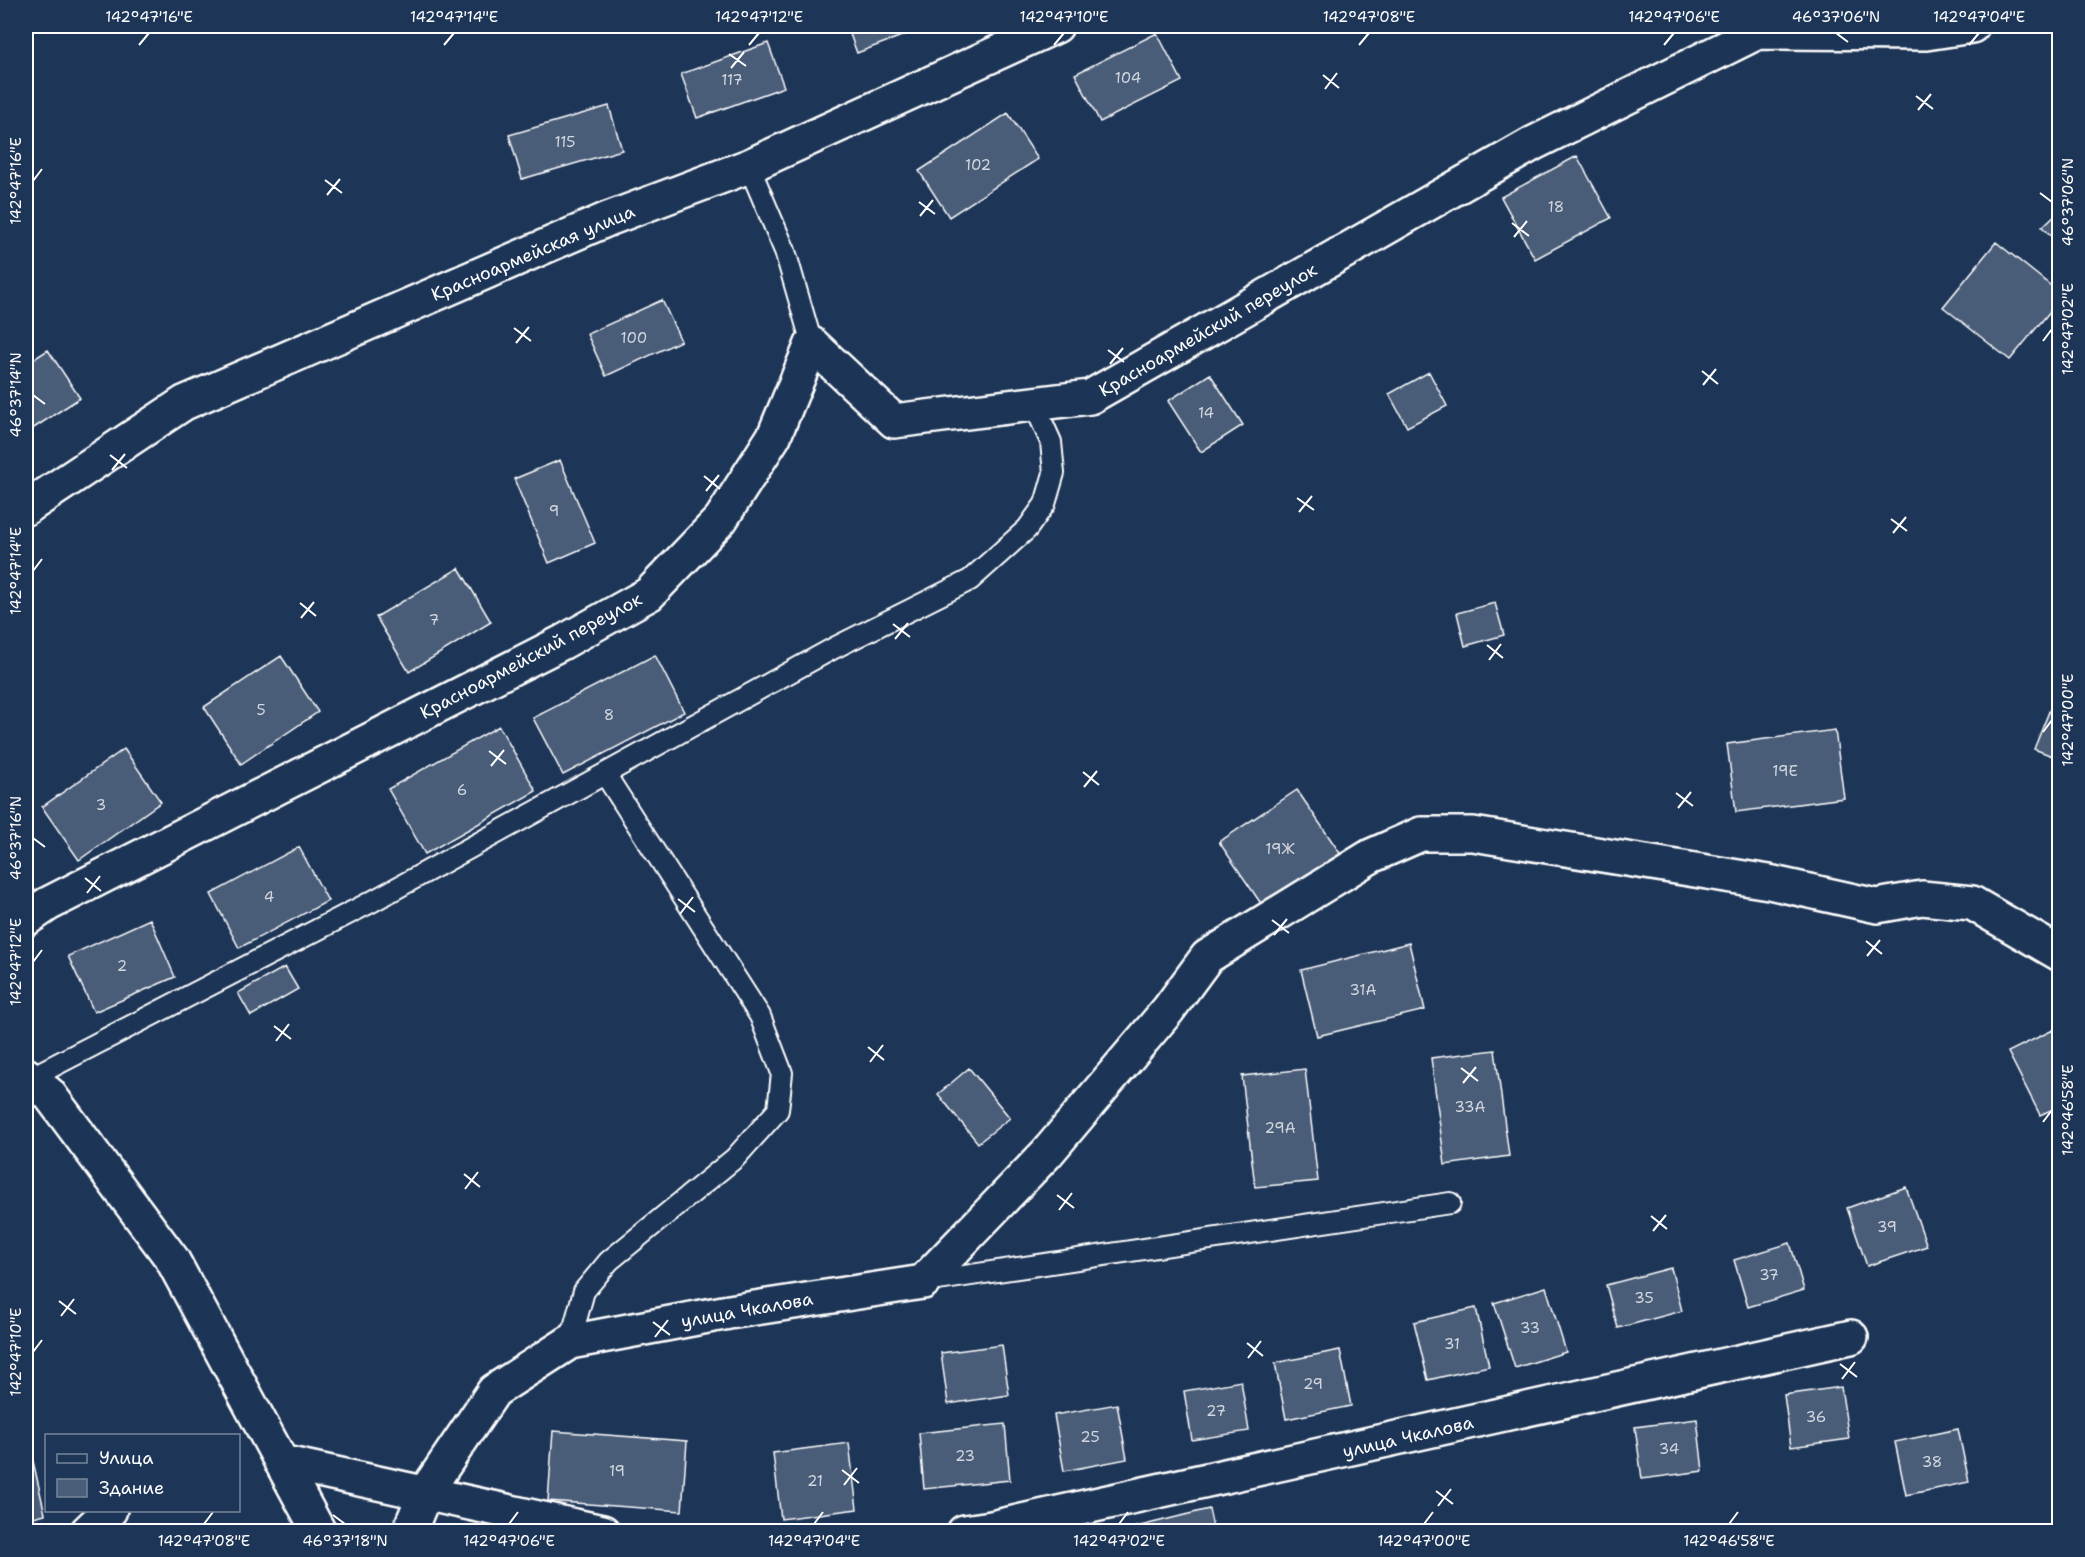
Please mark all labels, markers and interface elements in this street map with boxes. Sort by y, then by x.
text: 142°47'16"E [105,7,193,27]
text: 142°47'14"E [410,7,498,27]
text: 142°47'12"E [715,7,803,27]
text: 142°47'10"E [1020,7,1108,27]
text: 142°47'08"E [1323,7,1415,27]
text: 142°47'06"E [1628,7,1720,27]
text: 46°37'06"N [1792,7,1880,27]
text: 142°47'04"E [1933,7,2025,27]
house number: 104 [1115,68,1141,88]
house number: 117 [721,70,743,90]
house number: 115 [555,132,575,152]
text: 142°47'16"E [6,137,26,225]
house number: 102 [965,155,991,175]
text: 46°37'06"N [2058,158,2078,246]
house number: 18 [1548,197,1564,217]
street label: Красноармейская улица [428,199,638,307]
street label: Красноармейский переулок [1095,257,1322,402]
text: 142°47'02"E [2058,283,2078,375]
house number: 100 [621,328,647,348]
text: 46°37'14"N [6,352,26,438]
house number: 14 [1198,403,1214,423]
house number: 9 [549,501,559,521]
text: 142°47'14"E [6,527,26,615]
street label: Красноармейский переулок [416,587,647,725]
house number: 7 [429,610,439,630]
text: 142°47'00"E [2058,674,2078,766]
house number: 5 [256,700,266,720]
house number: 8 [604,705,614,725]
house number: 19Е [1772,761,1798,781]
house number: 6 [457,780,467,800]
house number: 3 [96,795,106,815]
text: 46°37'16"N [6,796,26,880]
house number: 19Ж [1265,839,1296,859]
house number: 4 [264,887,274,907]
text: 142°47'12"E [6,918,26,1006]
house number: 2 [117,956,127,976]
house number: 31А [1350,980,1377,1000]
text: 142°46'58"E [2058,1064,2078,1156]
house number: 33А [1455,1097,1486,1117]
house number: 29А [1264,1118,1296,1138]
house number: 39 [1877,1217,1897,1237]
house number: 37 [1759,1265,1779,1285]
street label: улица Чкалова [679,1287,815,1333]
house number: 35 [1634,1288,1654,1308]
text: 142°47'10"E [6,1308,26,1396]
house number: 33 [1520,1318,1540,1338]
house number: 31 [1444,1334,1460,1354]
house number: 29 [1303,1374,1323,1394]
house number: 27 [1206,1401,1226,1421]
house number: 36 [1806,1407,1826,1427]
street label: улица Чкалова [1340,1410,1476,1464]
house number: 25 [1080,1427,1100,1447]
legend [45,1434,240,1512]
house number: 34 [1659,1439,1679,1459]
text: Улица [99,1446,153,1470]
house number: 23 [955,1446,975,1466]
house number: 38 [1922,1452,1942,1472]
house number: 19 [609,1461,625,1481]
house number: 21 [807,1471,823,1491]
text: Здание [99,1476,164,1500]
text: 142°47'08"E [158,1531,250,1551]
text: 46°37'18"N [302,1531,388,1551]
text: 142°47'06"E [463,1531,555,1551]
text: 142°47'04"E [768,1531,860,1551]
text: 142°47'02"E [1073,1531,1165,1551]
text: 142°47'00"E [1378,1531,1470,1551]
text: 142°46'58"E [1683,1531,1775,1551]

